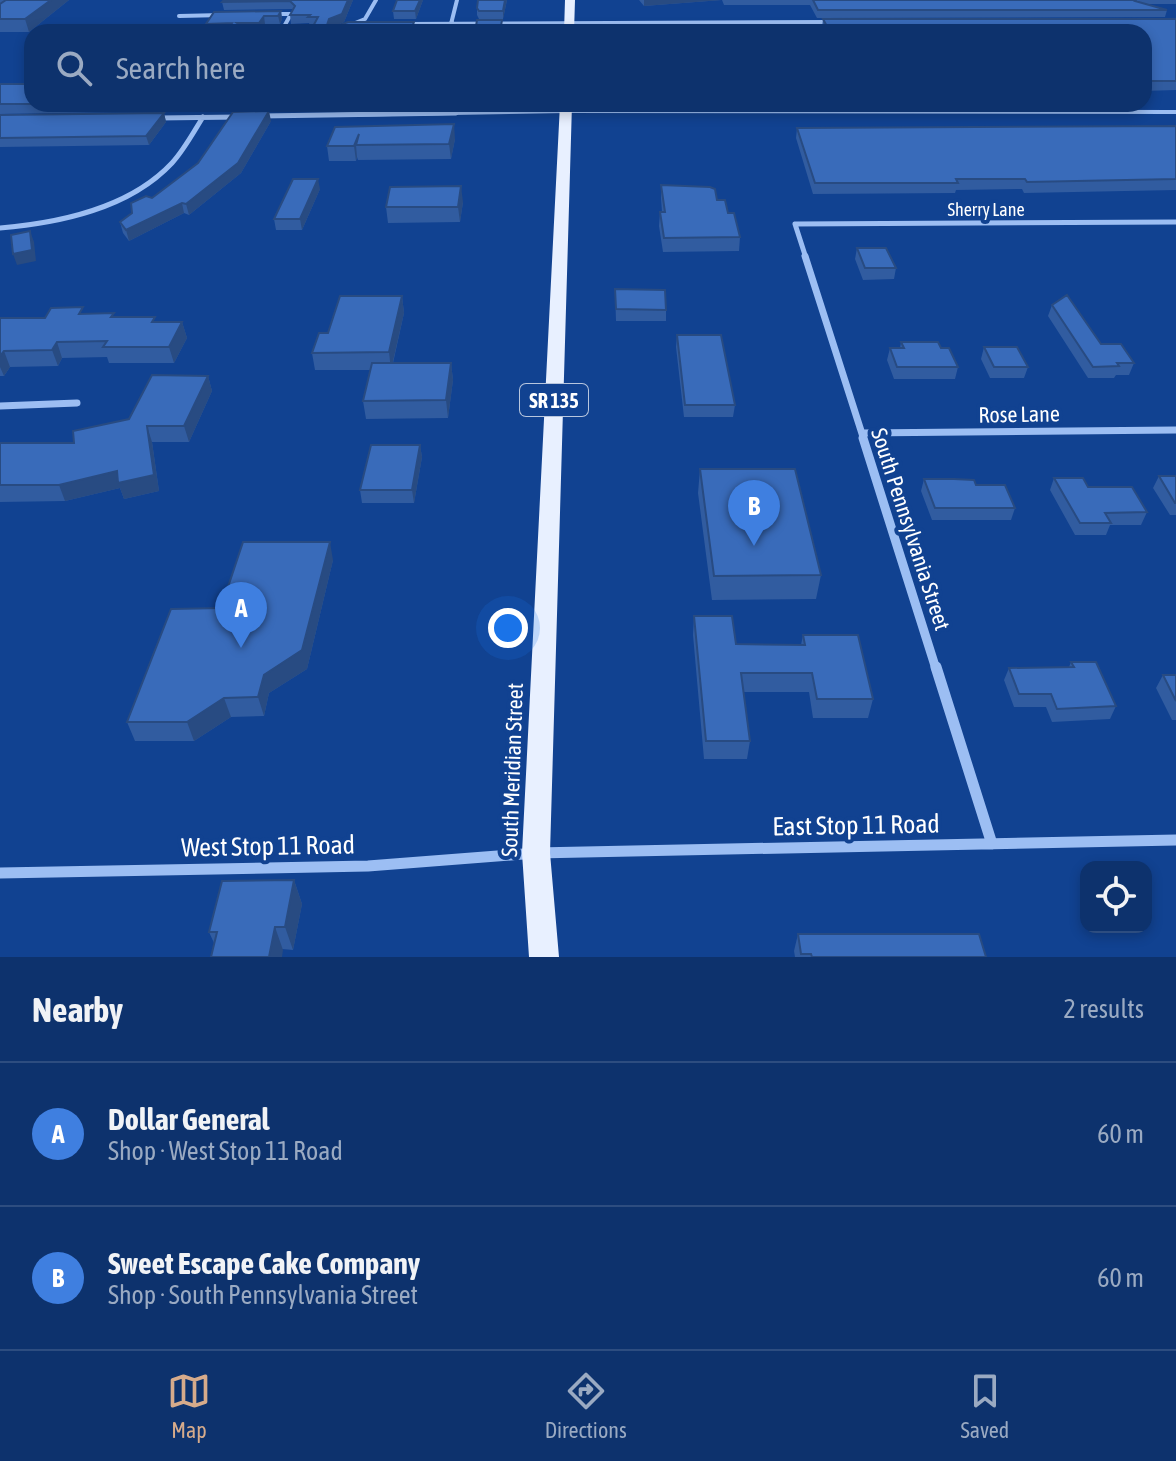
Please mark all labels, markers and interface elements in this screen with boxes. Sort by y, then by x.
search box [24,24,1152,112]
icon: search [52,46,96,90]
text: Search here [116,51,245,85]
street label: Sherry Lane [947,199,1025,220]
road number: SR 135 [520,384,588,416]
street label: Rose Lane [978,400,1060,428]
street label: South Pennsylvania Street [866,425,956,633]
pin: B [728,480,780,546]
pin: A [215,582,267,648]
your location [488,608,528,648]
street label: South Meridian Street [496,683,528,857]
street label: East Stop 11 Road [772,809,940,841]
street label: West Stop 11 Road [181,829,355,863]
map controls [1080,861,1152,933]
button: locate [1080,861,1152,933]
text: Nearby [32,990,123,1029]
text: 2 results [1063,994,1144,1024]
text: Dollar General [108,1102,270,1136]
text: A [52,1119,64,1149]
text: 60 m [1097,1119,1144,1149]
text: Shop · West Stop 11 Road [108,1136,343,1166]
text: Sweet Escape Cake Company [108,1246,420,1280]
text: B [52,1263,64,1293]
text: 60 m [1097,1263,1144,1293]
text: Shop · South Pennsylvania Street [108,1280,418,1310]
tab: Map [167,1369,211,1443]
tab: Directions [545,1369,627,1443]
tab: Saved [960,1369,1009,1443]

